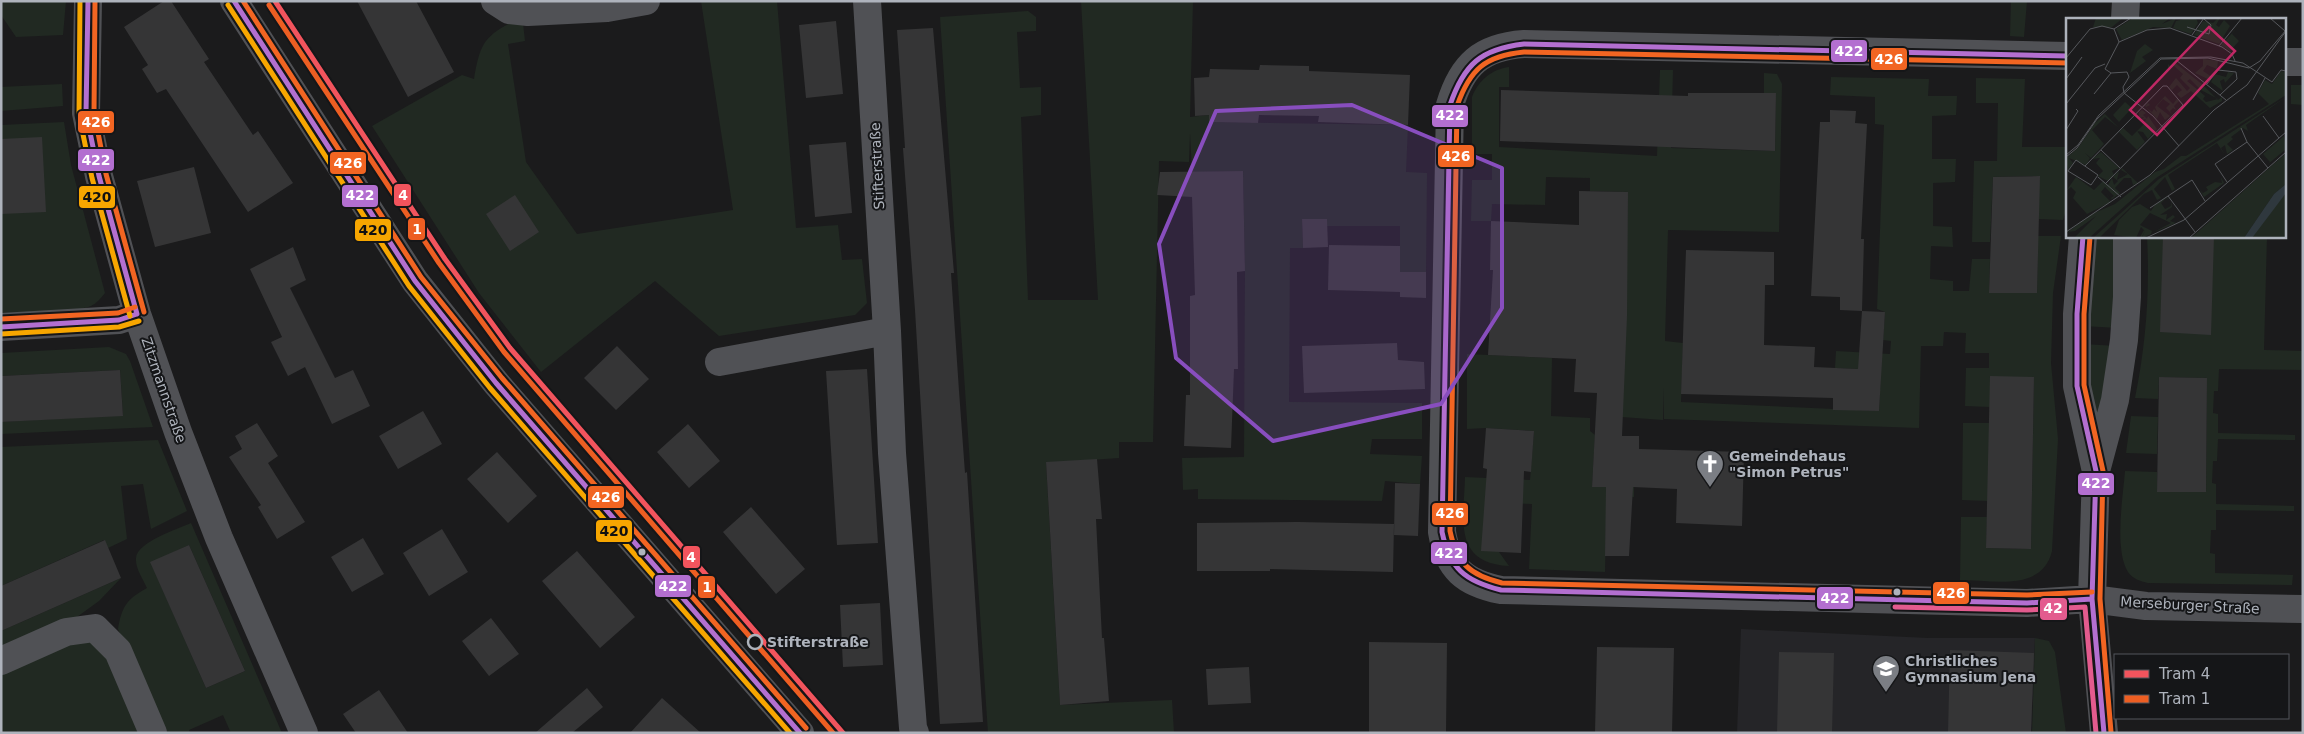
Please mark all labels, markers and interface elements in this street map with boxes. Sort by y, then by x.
inset map [2066,18,2286,238]
line badge: 422 [1830,39,1868,63]
text: 422 [1834,43,1864,59]
line badge: 426 [1870,47,1908,71]
text: 426 [1874,51,1904,67]
line badge: 422 [1431,104,1469,128]
text: 422 [1435,107,1465,123]
line badge: 426 [77,110,115,134]
text: 426 [81,114,111,130]
street label: Stifterstraße [867,122,887,210]
line badge: 426 [1437,144,1475,168]
line badge: 422 [77,148,115,172]
text: 426 [1441,148,1471,164]
line badge: 426 [329,151,367,175]
text: 422 [81,152,111,168]
text: 426 [333,155,363,171]
line badge: 4 [393,183,412,207]
line badge: 422 [341,184,379,208]
line badge: 420 [78,185,116,209]
text: 422 [345,187,375,203]
text: 4 [398,187,408,203]
text: 420 [82,189,112,205]
line badge: 1 [407,217,426,241]
line badge: 420 [354,218,392,242]
text: 1 [412,221,422,237]
text: 420 [358,222,388,238]
street label: Zitzmannstraße [138,335,190,445]
place label: Gemeindehaus "Simon Petrus" [1729,448,1849,480]
church icon: Gemeindehaus "Simon Petrus" [1695,449,1725,488]
line badge: 422 [2077,472,2115,496]
text: 422 [2081,475,2111,491]
line badge: 426 [587,485,625,509]
text: 426 [591,489,621,505]
line badge: 426 [1431,502,1469,526]
text: 426 [1435,505,1465,521]
line badge: 420 [595,519,633,543]
text: 420 [599,523,629,539]
line badge: 422 [1430,541,1468,565]
line badge: 4 [682,545,701,569]
text: 422 [1434,545,1464,561]
unlabelled marker [637,547,647,557]
text: 4 [686,549,696,565]
line badge: 422 [654,574,692,598]
line badge: 1 [697,575,716,599]
text: 422 [658,578,688,594]
text: 1 [702,579,712,595]
line badge: 426 [1932,581,1970,605]
text: 426 [1936,585,1966,601]
line badge: 422 [1816,586,1854,610]
unlabelled marker [1892,587,1902,597]
text: 422 [1820,590,1850,606]
street label: Merseburger Straße [2120,593,2260,617]
line badge: 42 [2039,597,2068,621]
text: 42 [2043,600,2063,616]
marker: Stifterstraße [747,634,763,650]
place label: Stifterstraße [767,634,869,650]
place label: Christliches Gymnasium Jena [1905,653,2036,685]
school or university icon: Christliches Gymnasium Jena [1871,654,1901,693]
legend [2114,654,2289,719]
text: Tram 4 [2158,665,2210,683]
text: Tram 1 [2158,690,2210,708]

